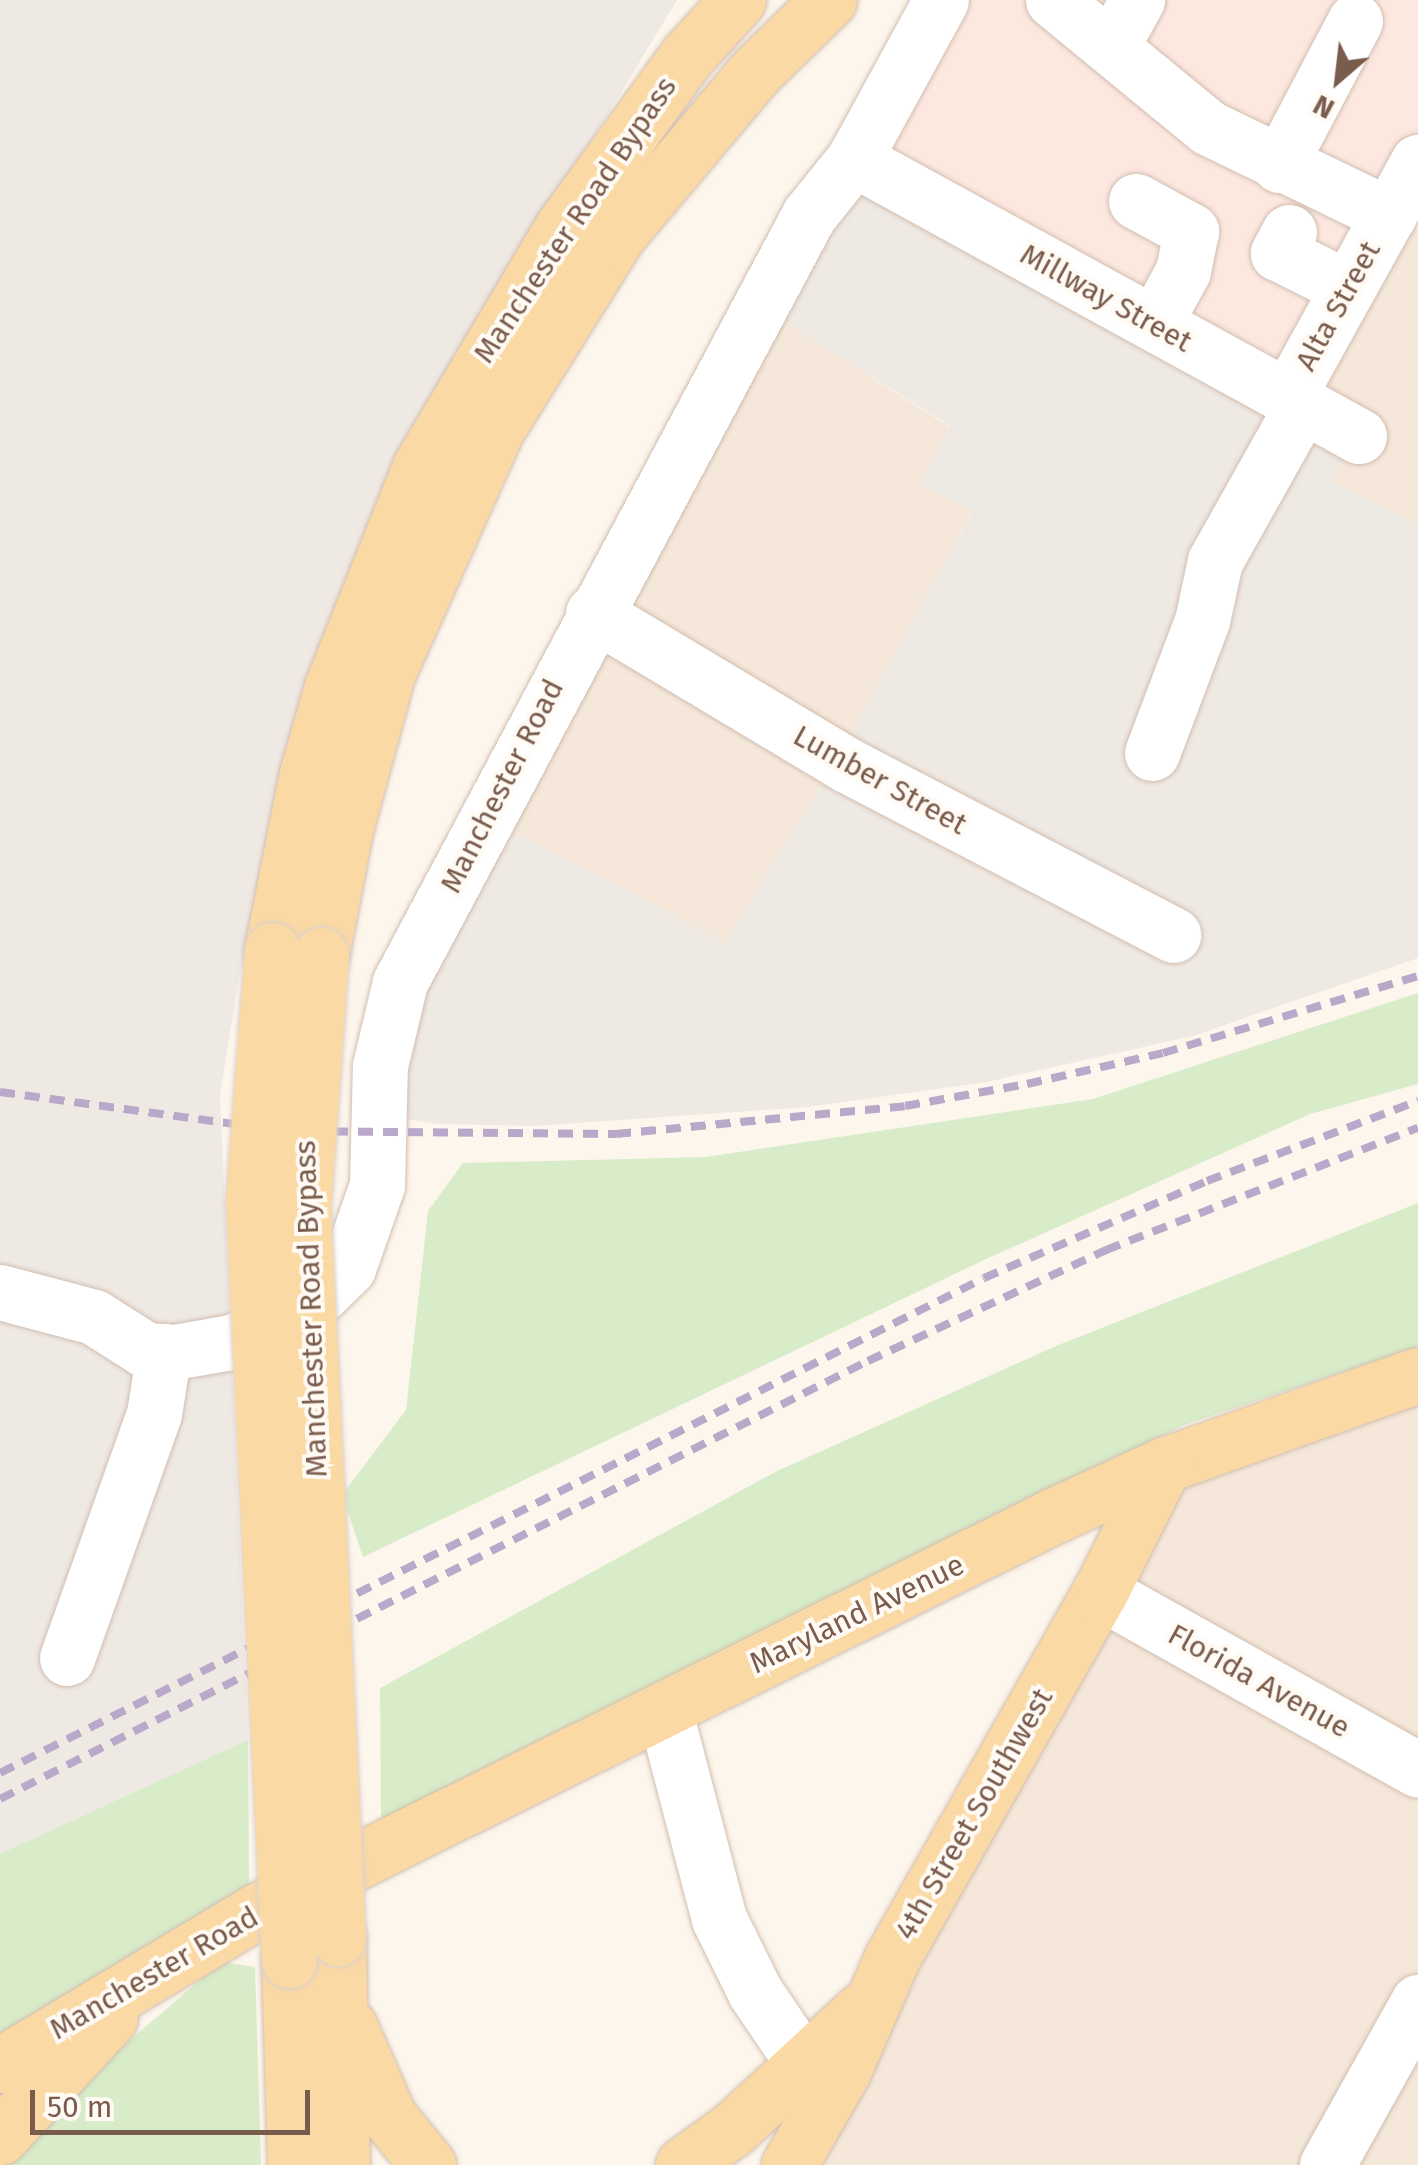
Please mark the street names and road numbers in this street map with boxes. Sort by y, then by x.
street label: Manchester Road Bypass [466,70,684,370]
street label: Alta Street [1288,235,1388,377]
street label: Millway Street [1014,236,1198,360]
street label: Manchester Road [433,673,571,899]
street label: Lumber Street [787,718,973,842]
street label: Manchester Road Bypass [287,1140,335,1478]
street label: Maryland Avenue [744,1547,970,1681]
street label: Florida Avenue [1162,1616,1356,1746]
street label: 4th Street Southwest [887,1682,1061,1946]
street label: Manchester Road [43,1899,265,2047]

